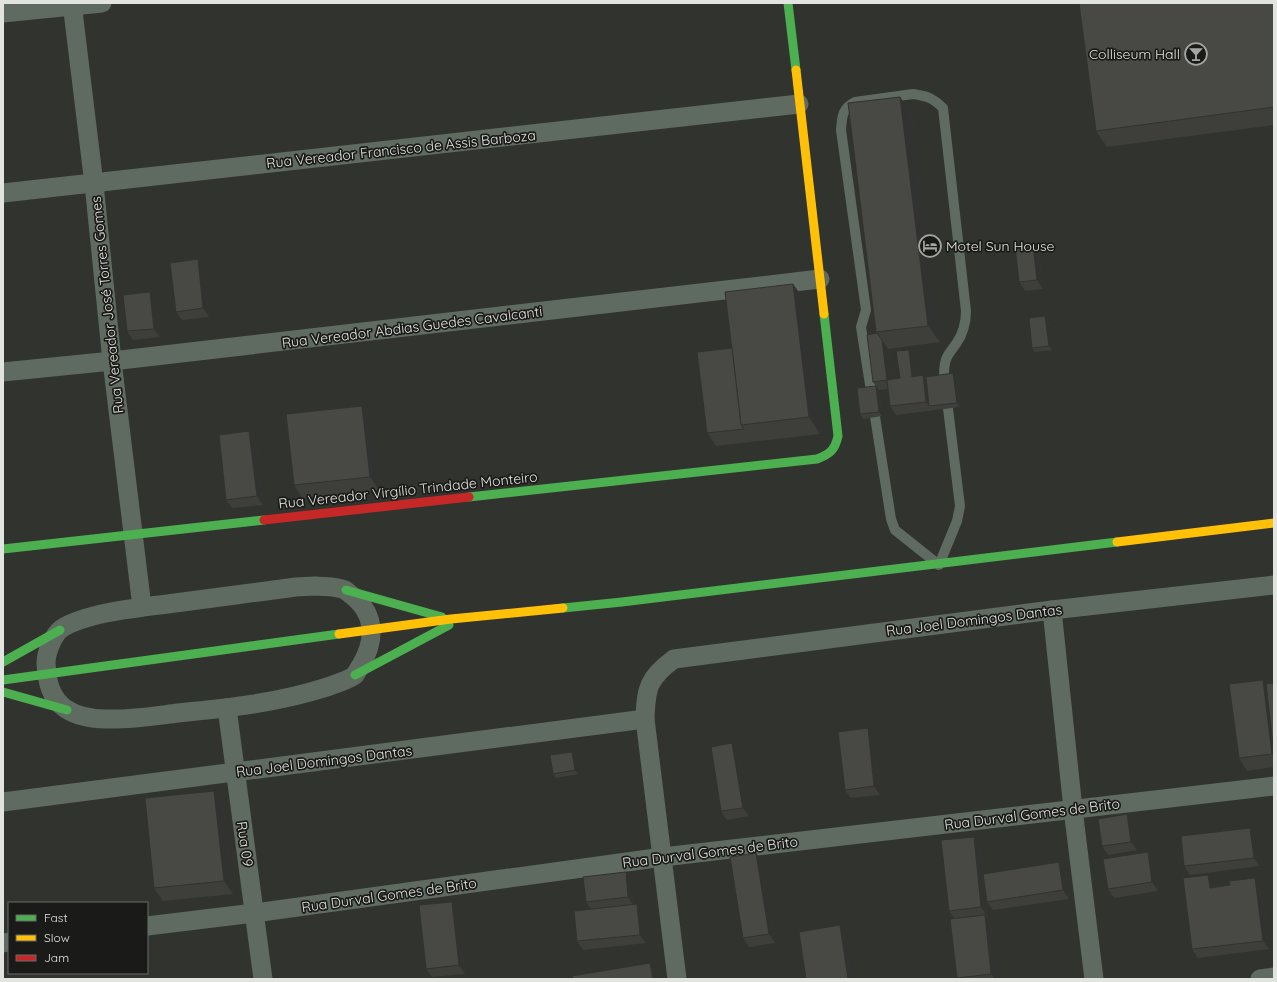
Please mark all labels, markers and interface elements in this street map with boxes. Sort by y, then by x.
bar icon: Colliseum Hall [1183,41,1209,67]
place label: Colliseum Hall [1089,45,1180,63]
street label: Rua Vereador Francisco de Assis Barboza [265,126,537,172]
street label: Rua Vereador José Torres Gomes [87,196,127,414]
hotel icon: Motel Sun House [917,233,943,259]
place label: Motel Sun House [946,237,1054,255]
street label: Rua Vereador Abdias Guedes Cavalcanti [281,302,543,352]
street label: Rua Vereador Virgílio Trindade Monteiro [278,467,538,513]
street label: Rua Joel Domingos Dantas [885,600,1063,640]
street label: Rua Joel Domingos Dantas [235,741,413,781]
street label: Rua Durval Gomes de Brito [943,794,1121,834]
street label: Rua 09 [233,820,257,868]
street label: Rua Durval Gomes de Brito [621,832,799,872]
street label: Rua Durval Gomes de Brito [300,874,478,916]
legend [8,902,148,974]
text: Fast [44,910,68,925]
text: Slow [44,930,70,945]
text: Jam [44,950,69,965]

